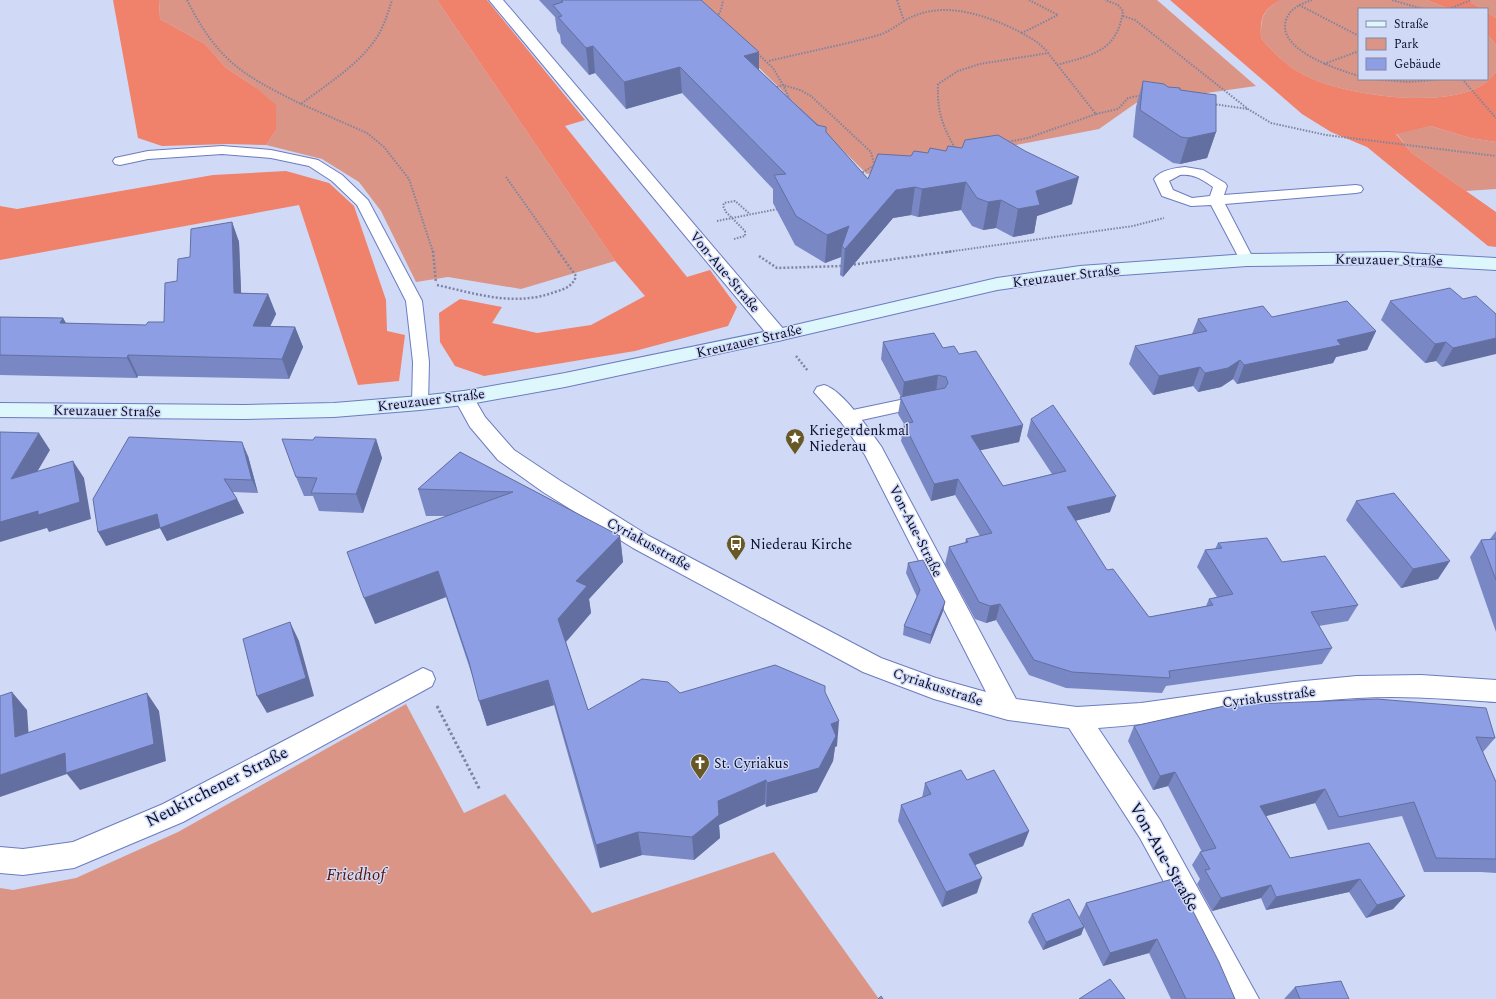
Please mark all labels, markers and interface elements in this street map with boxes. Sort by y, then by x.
legend [1358,8,1488,80]
text: Straße [1394,15,1429,34]
text: Park [1394,35,1419,54]
text: Gebäude [1394,55,1441,74]
street label: Von-Aue-Straße [685,227,766,318]
street label: Kreuzauer Straße [1335,249,1443,271]
street label: Kreuzauer Straße [1011,259,1121,293]
street label: Kreuzauer Straße [694,319,804,363]
street label: Kreuzauer Straße [376,383,486,417]
street label: Kreuzauer Straße [53,400,161,422]
place label: Kriegerdenkmal Niederau [809,420,909,457]
place icon: Kriegerdenkmal Niederau [784,427,806,455]
street label: Von-Aue-Straße [884,481,948,581]
street label: Cyriakusstraße [603,512,695,576]
bus stop icon: Niederau Kirche [725,533,747,561]
place label: Niederau Kirche [750,534,853,555]
street label: Cyriakusstraße [890,663,986,712]
street label: Cyriakusstraße [1221,681,1317,713]
street label: Neukirchener Straße [141,740,293,834]
church icon: St. Cyriakus [689,752,711,780]
place label: St. Cyriakus [714,753,789,774]
street label: Von-Aue-Straße [1122,797,1206,917]
park label: Friedhof [326,862,388,888]

